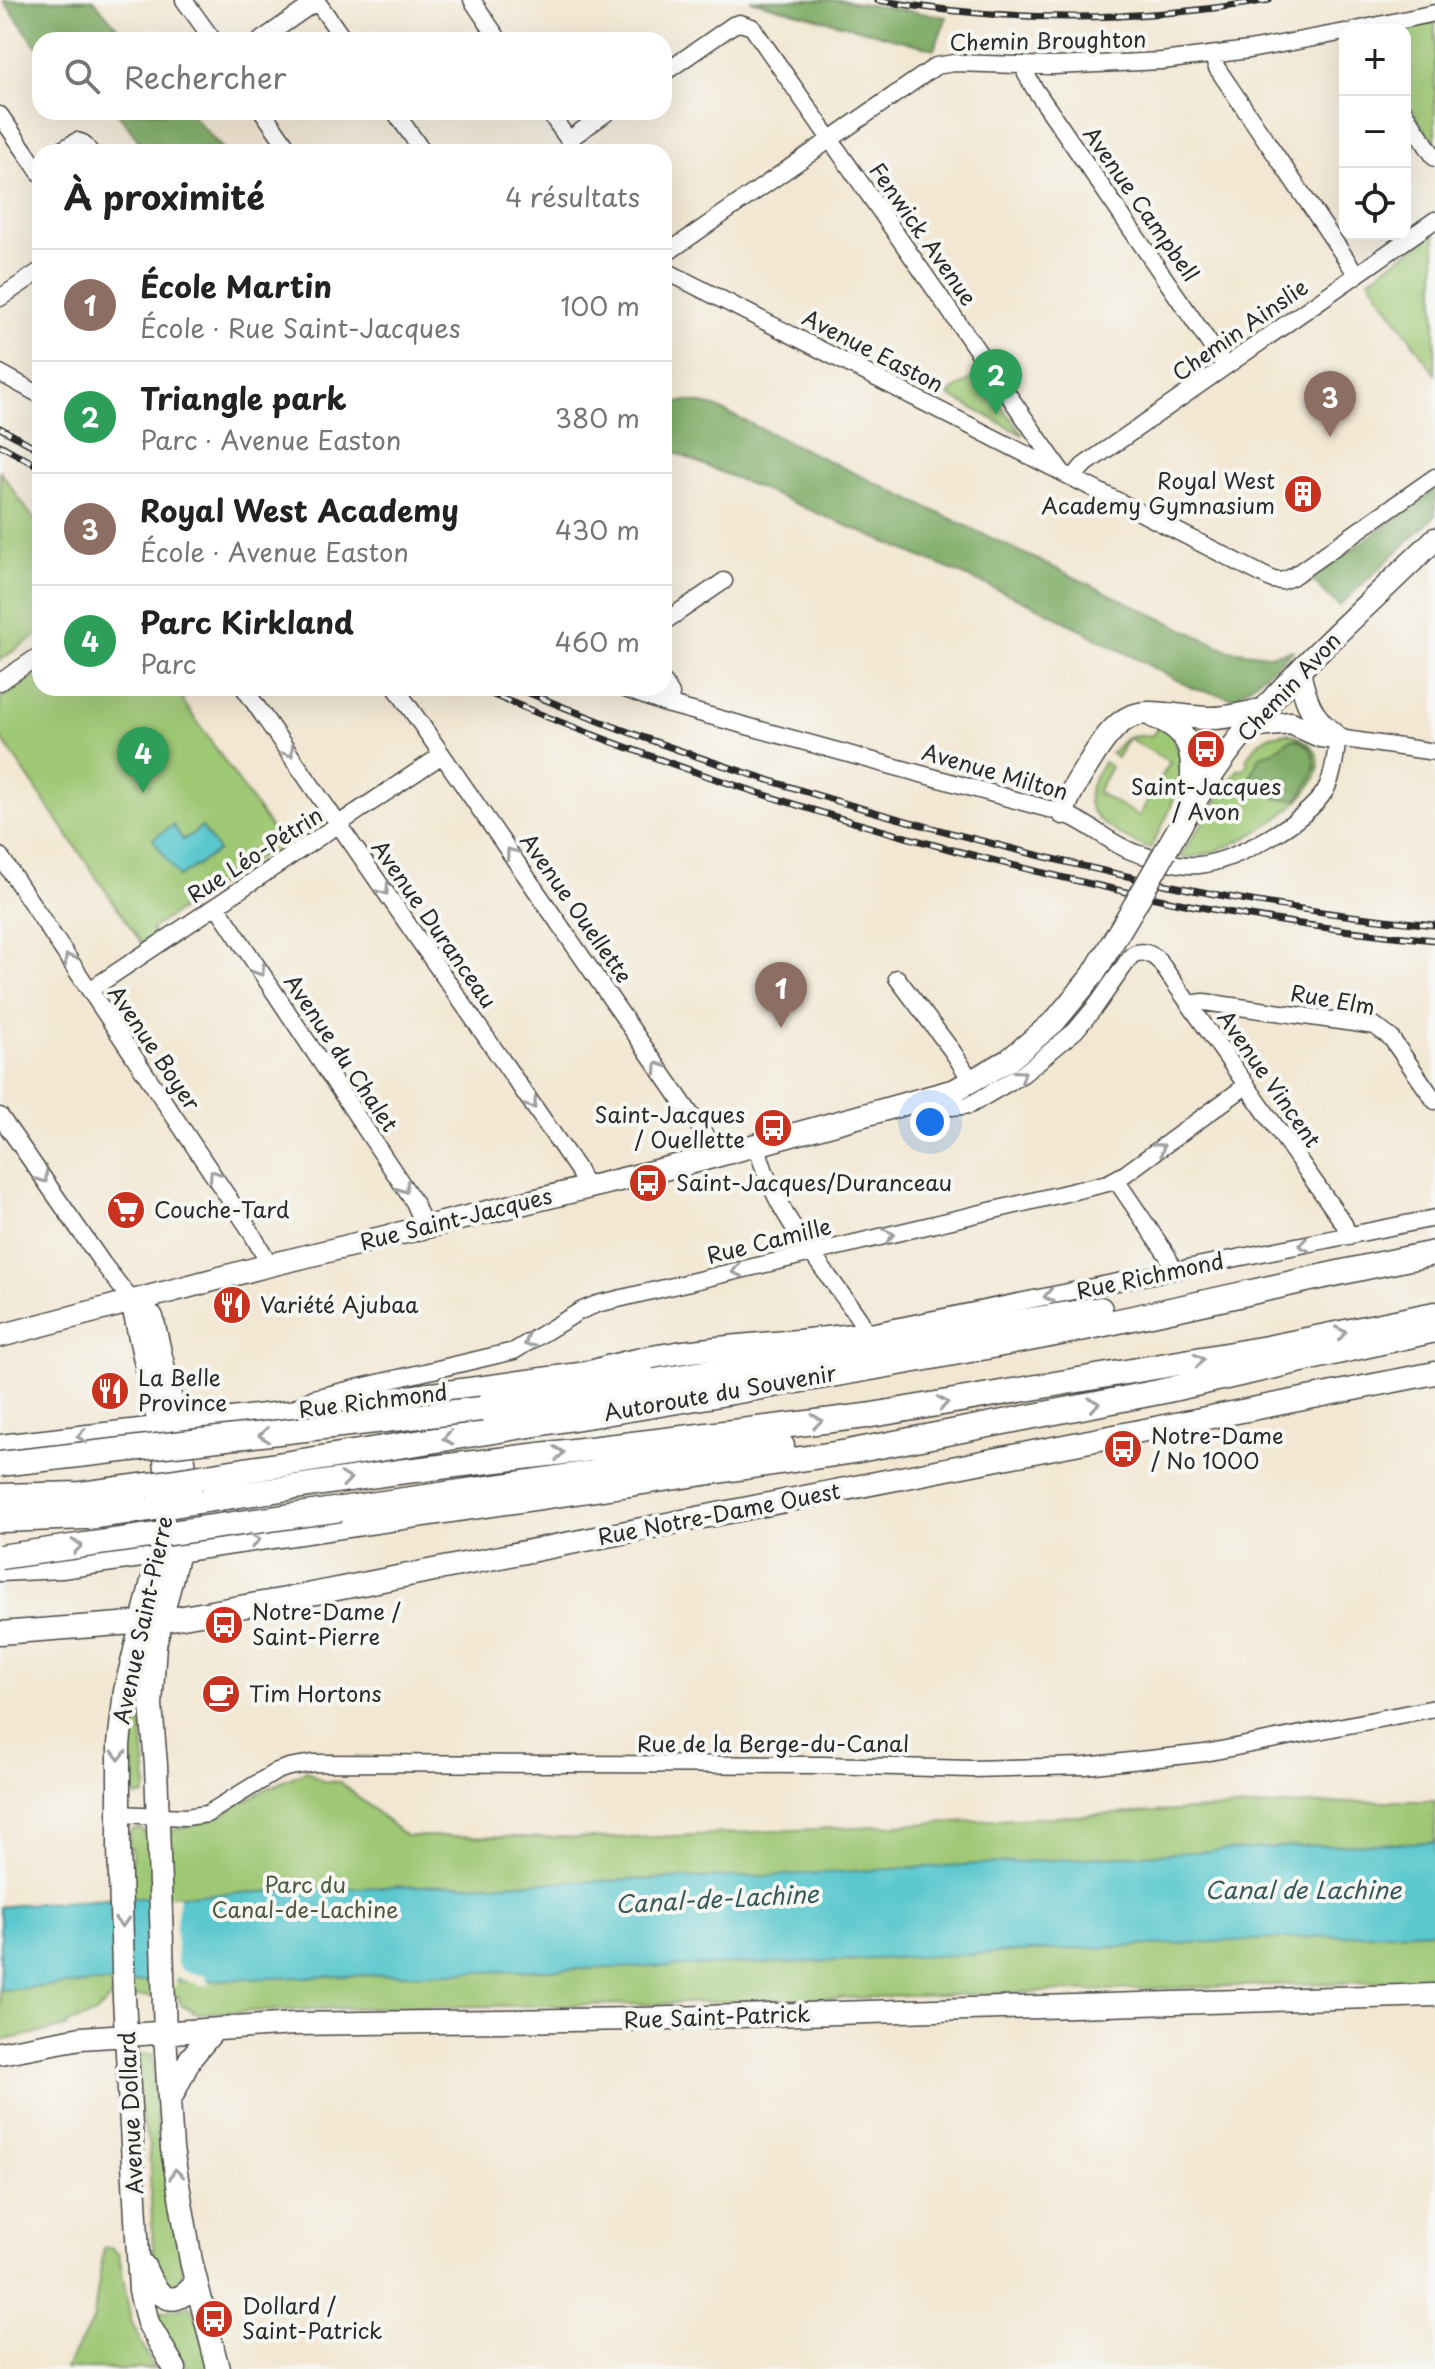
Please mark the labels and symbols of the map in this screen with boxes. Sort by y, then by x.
street label: Chemin Broughton [949,21,1147,58]
street label: Avenue Campbell [1076,119,1208,287]
street label: Fenwick Avenue [862,155,986,311]
street label: Chemin Ainslie [1165,270,1314,388]
street label: Avenue Easton [797,300,950,399]
pin: 2 [970,349,1022,415]
pin: 3 [1304,371,1356,437]
place label: Royal West Academy Gymnasium [1041,463,1275,521]
building icon: Royal West Academy Gymnasium [1282,473,1324,515]
street label: Chemin Avon [1228,624,1347,748]
pin: 4 [117,727,169,793]
bus stop icon: Saint-Jacques / Avon [1185,728,1227,770]
street label: Avenue Milton [919,734,1072,807]
one-way arrow [279,744,294,758]
place label: Saint-Jacques / Avon [1131,769,1281,827]
street label: Rue Léo-Pétrin [180,798,328,910]
street label: Avenue Ouellette [513,826,641,989]
street label: Avenue Duranceau [365,832,506,1014]
one-way arrow [506,848,521,862]
one-way arrow [374,881,389,896]
one-way arrow [64,954,79,968]
pin: 1 [755,962,807,1028]
one-way arrow [250,963,265,977]
street label: Avenue du Chalet [277,967,407,1138]
street label: Rue Elm [1288,975,1378,1022]
street label: Avenue Boyer [101,978,210,1117]
street label: Avenue Vincent [1210,1003,1330,1154]
one-way arrow [653,1061,668,1075]
one-way arrow [1013,1070,1027,1085]
one-way arrow [522,1095,537,1109]
place label: Saint-Jacques / Ouellette [595,1097,745,1155]
your location [910,1102,950,1142]
bus stop icon: Saint-Jacques / Ouellette [752,1107,794,1149]
one-way arrow [1151,1144,1166,1158]
bus stop icon: Saint-Jacques/Duranceau [627,1162,669,1204]
place label: Saint-Jacques/Duranceau [676,1165,952,1198]
one-way arrow [33,1169,48,1183]
one-way arrow [208,1170,223,1184]
street label: Rue Saint-Jacques [356,1178,555,1257]
one-way arrow [395,1179,410,1193]
supermarket icon: Couche-Tard [105,1189,147,1231]
place label: Couche-Tard [154,1192,290,1225]
street label: Rue Camille [703,1208,834,1271]
one-way arrow [881,1227,895,1244]
one-way arrow [1298,1236,1311,1253]
street label: Rue Richmond [1073,1243,1226,1306]
one-way arrow [731,1262,745,1279]
restaurant icon: Variété Ajubaa [211,1284,253,1326]
place label: Variété Ajubaa [260,1287,419,1320]
one-way arrow [1042,1287,1056,1304]
one-way arrow [1335,1325,1348,1342]
one-way arrow [523,1332,538,1348]
one-way arrow [1193,1352,1206,1369]
street label: Autoroute du Souvenir [601,1355,839,1428]
place label: La Belle Province [138,1360,227,1418]
restaurant icon: La Belle Province [89,1370,131,1412]
street label: Rue Richmond [297,1374,449,1425]
one-way arrow [936,1395,950,1412]
one-way arrow [1087,1396,1101,1413]
one-way arrow [811,1413,824,1430]
place label: Notre-Dame / No 1000 [1151,1418,1284,1476]
one-way arrow [257,1426,270,1443]
one-way arrow [75,1427,88,1444]
bus stop icon: Notre-Dame / No 1000 [1102,1428,1144,1470]
one-way arrow [441,1429,455,1446]
one-way arrow [553,1444,566,1461]
one-way arrow [339,1471,353,1488]
street label: Rue Notre-Dame Ouest [595,1473,843,1552]
street label: Avenue Saint-Pierre [103,1513,180,1727]
one-way arrow [248,1532,262,1549]
one-way arrow [70,1538,84,1555]
place label: Notre-Dame / Saint-Pierre [252,1594,401,1652]
bus stop icon: Notre-Dame / Saint-Pierre [203,1604,245,1646]
cafe icon: Tim Hortons [200,1673,242,1715]
place label: Tim Hortons [249,1676,381,1709]
street label: Rue de la Berge-du-Canal [637,1726,909,1759]
one-way arrow [110,1749,127,1762]
park label: Parc du Canal-de-Lachine [211,1867,399,1925]
water label: Canal de Lachine [1205,1871,1402,1907]
water label: Canal-de-Lachine [614,1875,820,1921]
one-way arrow [113,1916,130,1929]
street label: Rue Saint-Patrick [623,1996,811,2035]
street label: Avenue Dollard [109,2031,150,2195]
one-way arrow [168,2167,185,2180]
place label: Dollard / Saint-Patrick [242,2288,382,2346]
bus stop icon: Dollard / Saint-Patrick [193,2298,235,2340]

